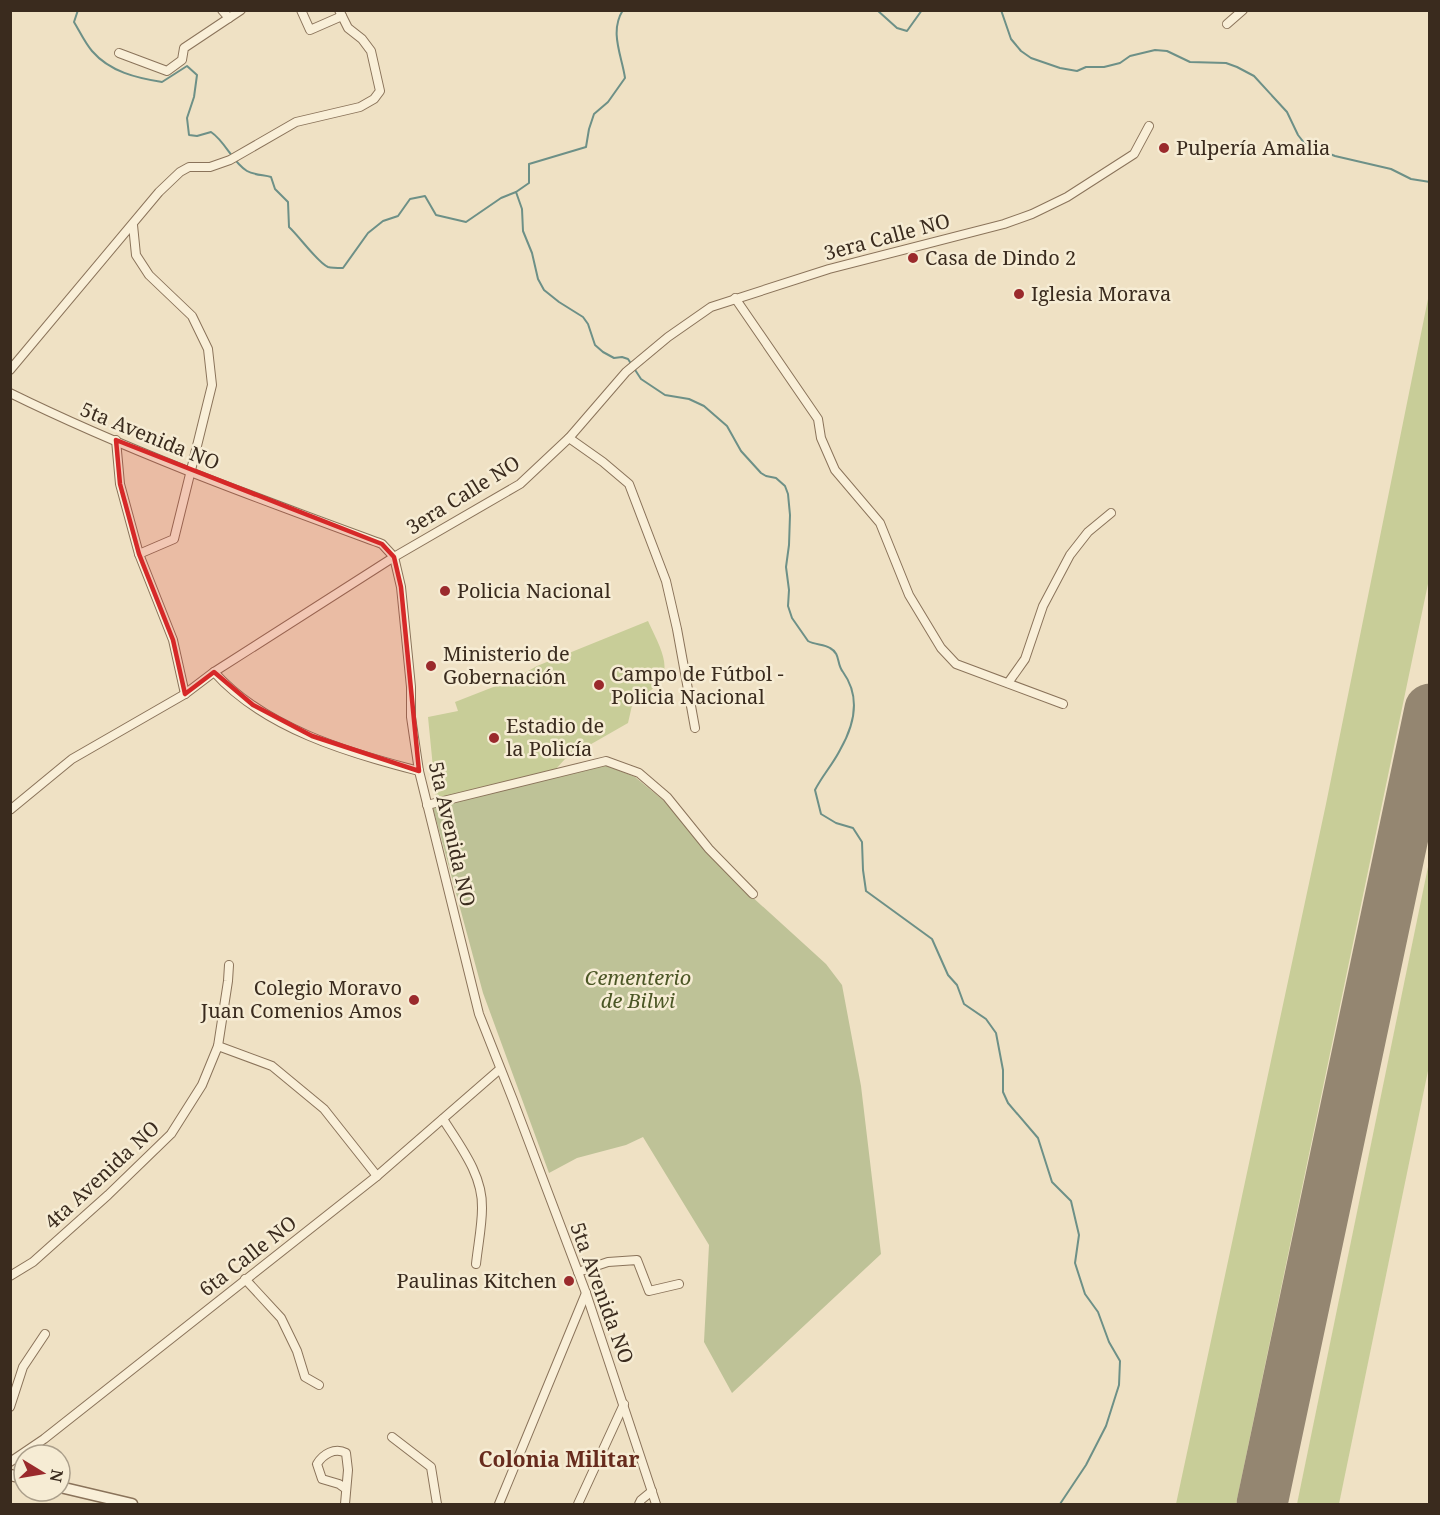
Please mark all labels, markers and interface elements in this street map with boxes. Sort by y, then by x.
place label: Pulpería Amalia [1176,134,1330,161]
marker: Pulpería Amalia [1157,141,1171,155]
street label: 3era Calle NO [821,207,953,266]
place label: Casa de Dindo 2 [925,244,1076,271]
marker: Casa de Dindo 2 [906,251,920,265]
place label: Iglesia Morava [1031,280,1171,307]
marker: Iglesia Morava [1012,287,1026,301]
street label: 5ta Avenida NO [77,395,224,476]
street label: 3era Calle NO [401,449,525,540]
place label: Policia Nacional [457,577,611,604]
marker: Policia Nacional [438,584,452,598]
place label: Ministerio de Gobernación [443,640,570,690]
marker: Ministerio de Gobernación [424,659,438,673]
place label: Campo de Fútbol - Policia Nacional [611,660,784,710]
marker: Campo de Fútbol - Policia Nacional [592,678,606,692]
place label: Estadio de la Policía [506,712,604,762]
marker: Estadio de la Policía [487,731,501,745]
street label: 5ta Avenida NO [423,759,482,909]
park label: Cementerio de Bilwi [585,964,691,1014]
place label: Colegio Moravo Juan Comenios Amos [200,974,402,1024]
marker: Colegio Moravo Juan Comenios Amos [407,993,421,1007]
street label: 4ta Avenida NO [38,1114,165,1235]
street label: 6ta Calle NO [193,1209,302,1302]
street label: 5ta Avenida NO [564,1219,640,1367]
place label: Paulinas Kitchen [396,1267,557,1294]
marker: Paulinas Kitchen [562,1274,576,1288]
north arrow [12,1443,72,1503]
district label: Colonia Militar [479,1445,639,1473]
text: N [45,1468,69,1485]

